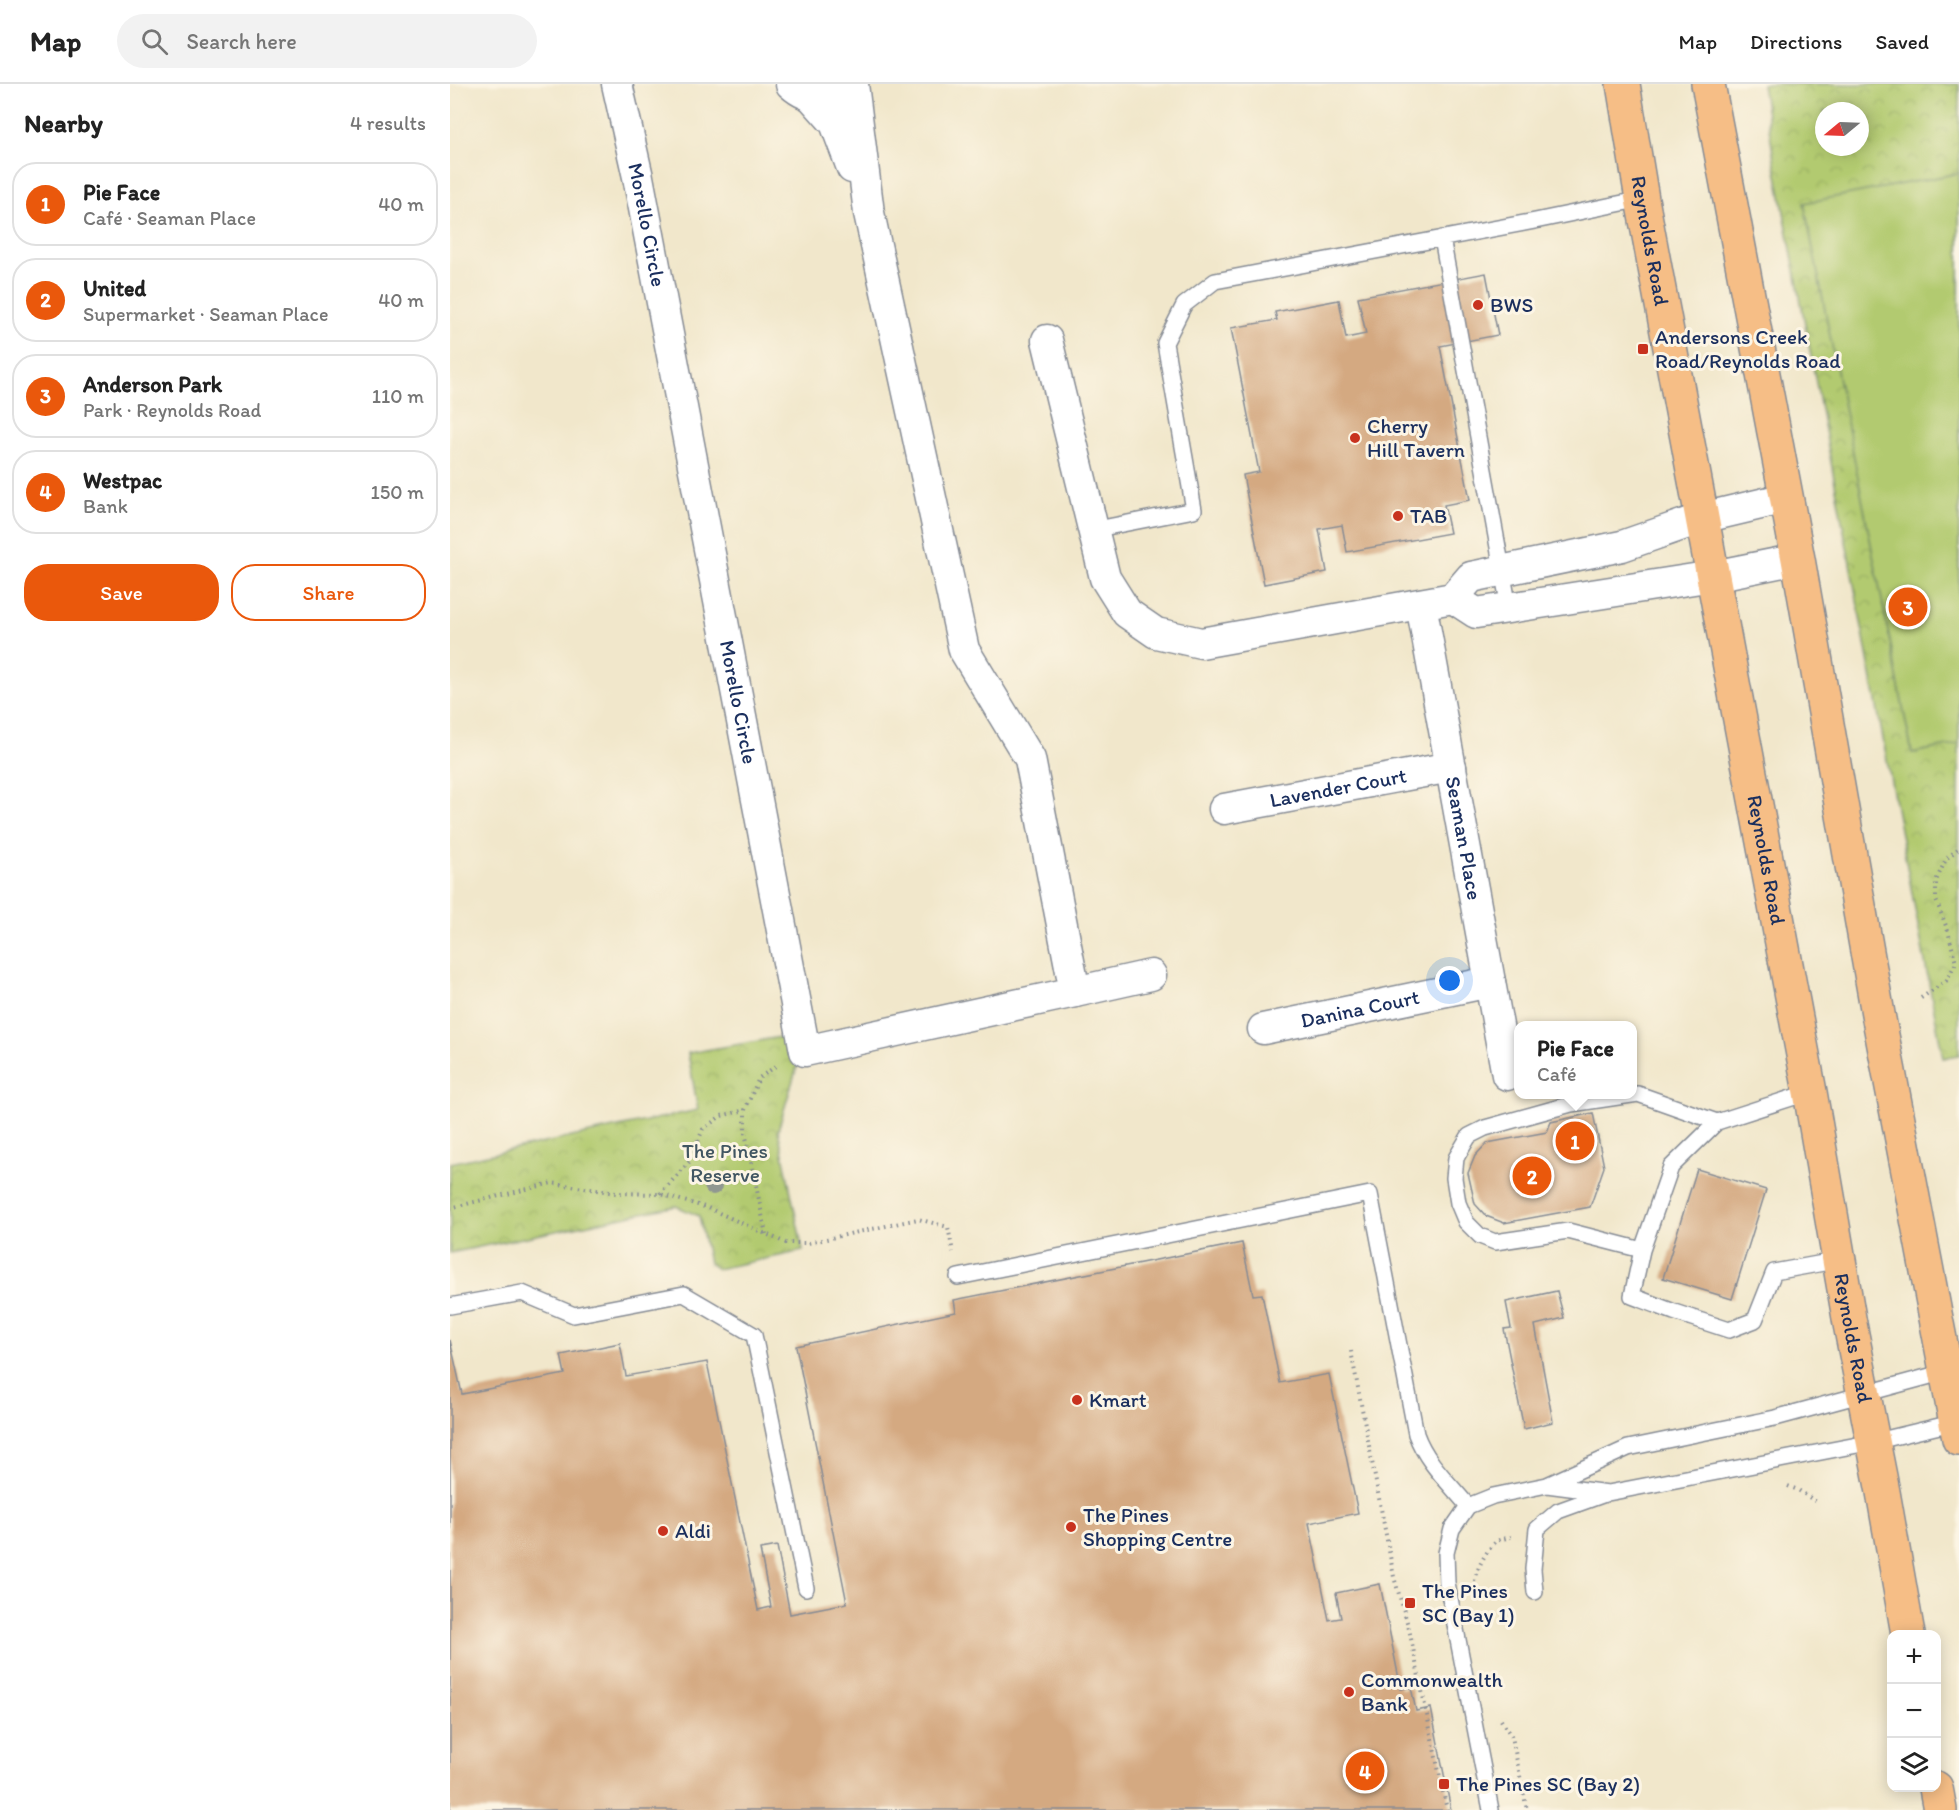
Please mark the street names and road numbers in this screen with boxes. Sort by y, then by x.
street label: Morello Circle [623,160,672,289]
street label: Reynolds Road [1626,174,1675,308]
street label: Morello Circle [715,638,763,766]
street label: Lavender Court [1268,762,1408,812]
street label: Seaman Place [1441,774,1488,902]
street label: Reynolds Road [1742,793,1791,927]
street label: Danina Court [1298,984,1422,1033]
street label: Reynolds Road [1829,1271,1878,1406]

